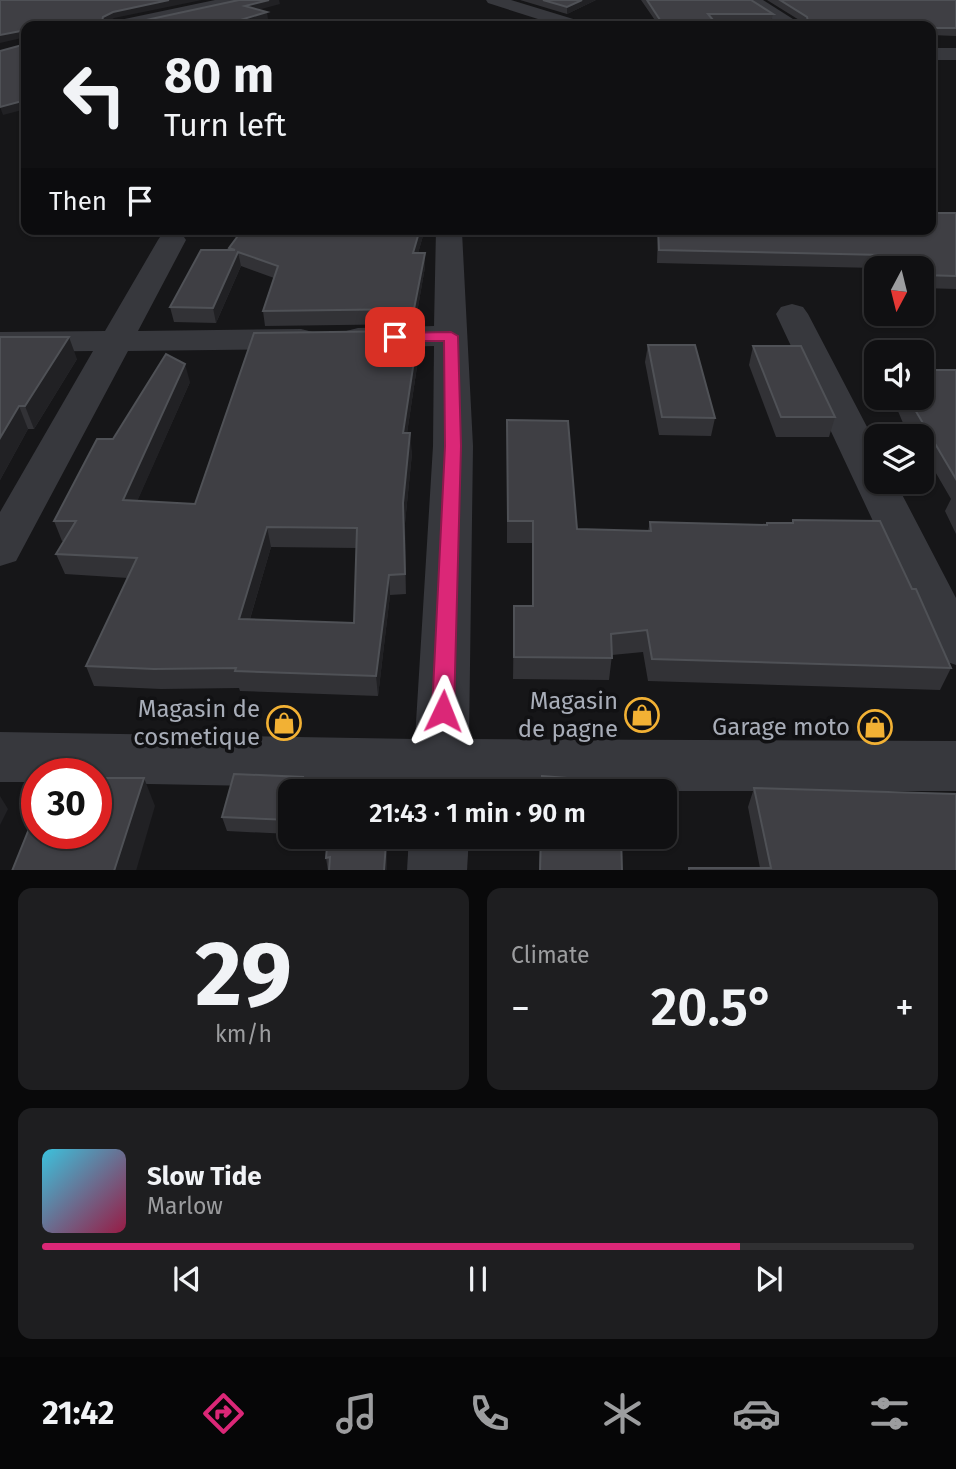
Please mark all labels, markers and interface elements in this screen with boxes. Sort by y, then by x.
text: 80 m [164,46,274,105]
icon: left [49,49,140,140]
text: Turn left [164,106,286,144]
icon: arrive [121,182,159,220]
text: Then [49,186,107,217]
north arrow [864,256,934,326]
map controls [864,256,934,494]
pin [365,307,425,367]
icon: arrive [376,318,414,356]
button: sound [864,340,934,410]
button: layers [864,424,934,494]
position arrow [406,674,480,748]
place label: Magasin de pagne [518,687,618,743]
place label: Magasin de cosmetique [133,695,260,751]
shop icon: Magasin de pagne [623,696,661,734]
shop icon: Magasin de cosmetique [265,704,303,742]
shop icon: Garage moto [856,708,894,746]
place label: Garage moto [712,713,850,741]
speed limit sign: 30 [21,758,112,849]
text: 21:43 · 1 min · 90 m [369,798,586,829]
text: 29 [195,920,292,1029]
text: Climate [511,941,590,969]
text: 20.5° [651,976,774,1039]
text: − [511,985,530,1031]
text: + [895,985,914,1031]
text: km/h [215,1020,272,1048]
text: Slow Tide [147,1161,262,1192]
text: Marlow [147,1192,223,1220]
icon: previous [168,1260,206,1298]
icon: pause [459,1260,497,1298]
icon: next [750,1260,788,1298]
icon: directions [199,1389,248,1438]
icon: music [332,1389,381,1438]
icon: phone [465,1389,514,1438]
icon: climate [598,1389,647,1438]
icon: car [732,1389,781,1438]
icon: filters [865,1389,914,1438]
text: 21:42 [42,1394,114,1432]

